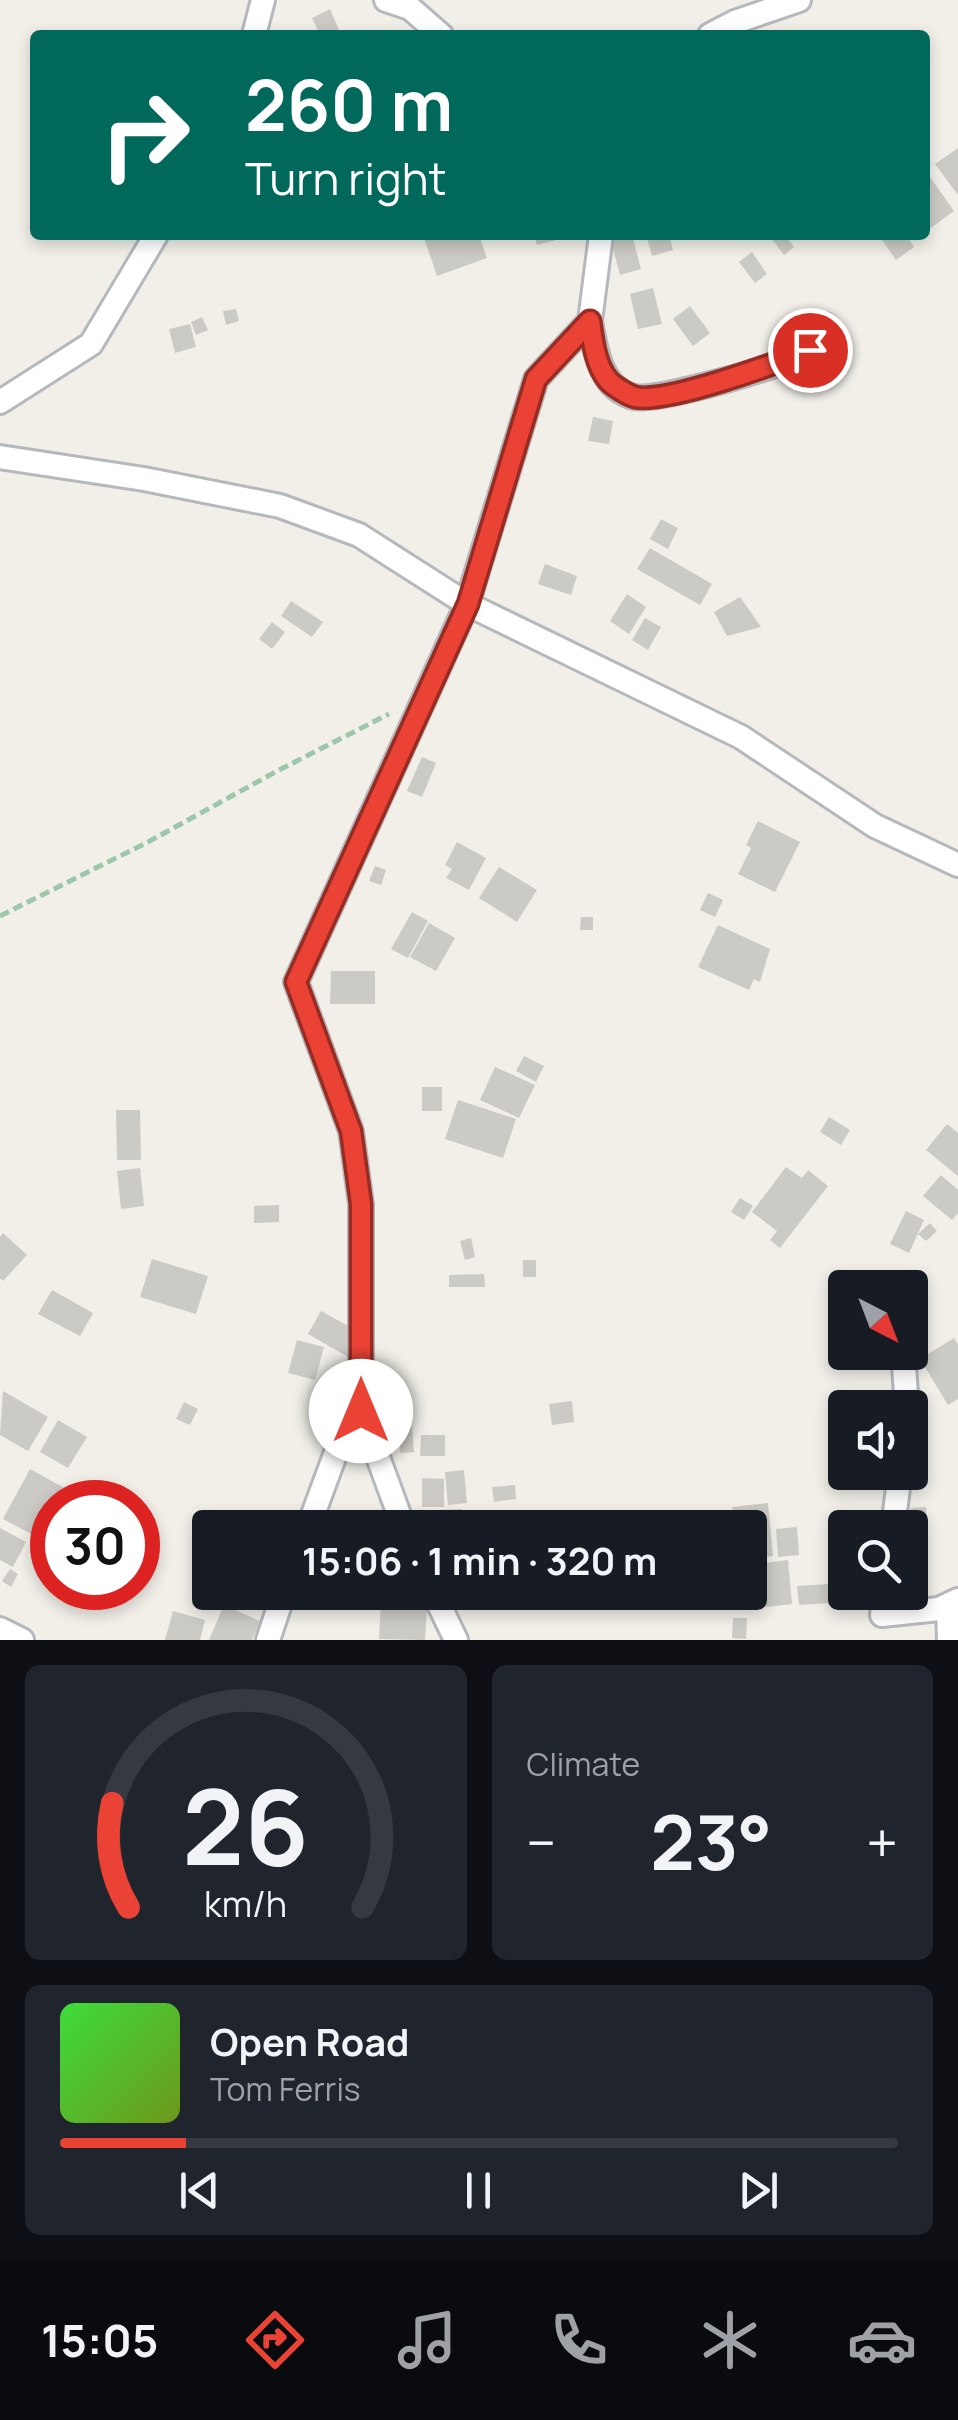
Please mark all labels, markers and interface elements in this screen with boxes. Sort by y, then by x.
text: 260 m [245,56,453,152]
icon: right [80,70,210,200]
text: Turn right [245,147,446,209]
pin [768,308,853,393]
icon: arrive [783,323,838,378]
north arrow [828,1270,928,1370]
map controls [828,1270,928,1610]
position arrow [309,1359,413,1463]
button: sound [828,1390,928,1490]
speed limit sign: 30 [30,1480,160,1610]
button: search [828,1510,928,1610]
text: 15:06 · 1 min · 320 m [302,1534,657,1586]
text: Climate [527,1742,640,1786]
text: 26 [182,1754,309,1896]
text: 23° [650,1790,772,1893]
text: − [527,1804,556,1880]
text: + [866,1804,898,1880]
text: km/h [204,1879,287,1928]
text: Open Road [210,2015,409,2067]
text: Tom Ferris [210,2067,361,2111]
icon: previous [172,2163,227,2218]
icon: pause [451,2163,506,2218]
icon: next [731,2163,786,2218]
icon: directions [240,2305,310,2375]
icon: music [392,2305,462,2375]
icon: phone [544,2305,614,2375]
icon: climate [695,2305,765,2375]
icon: car [847,2305,917,2375]
text: 15:05 [41,2309,158,2371]

